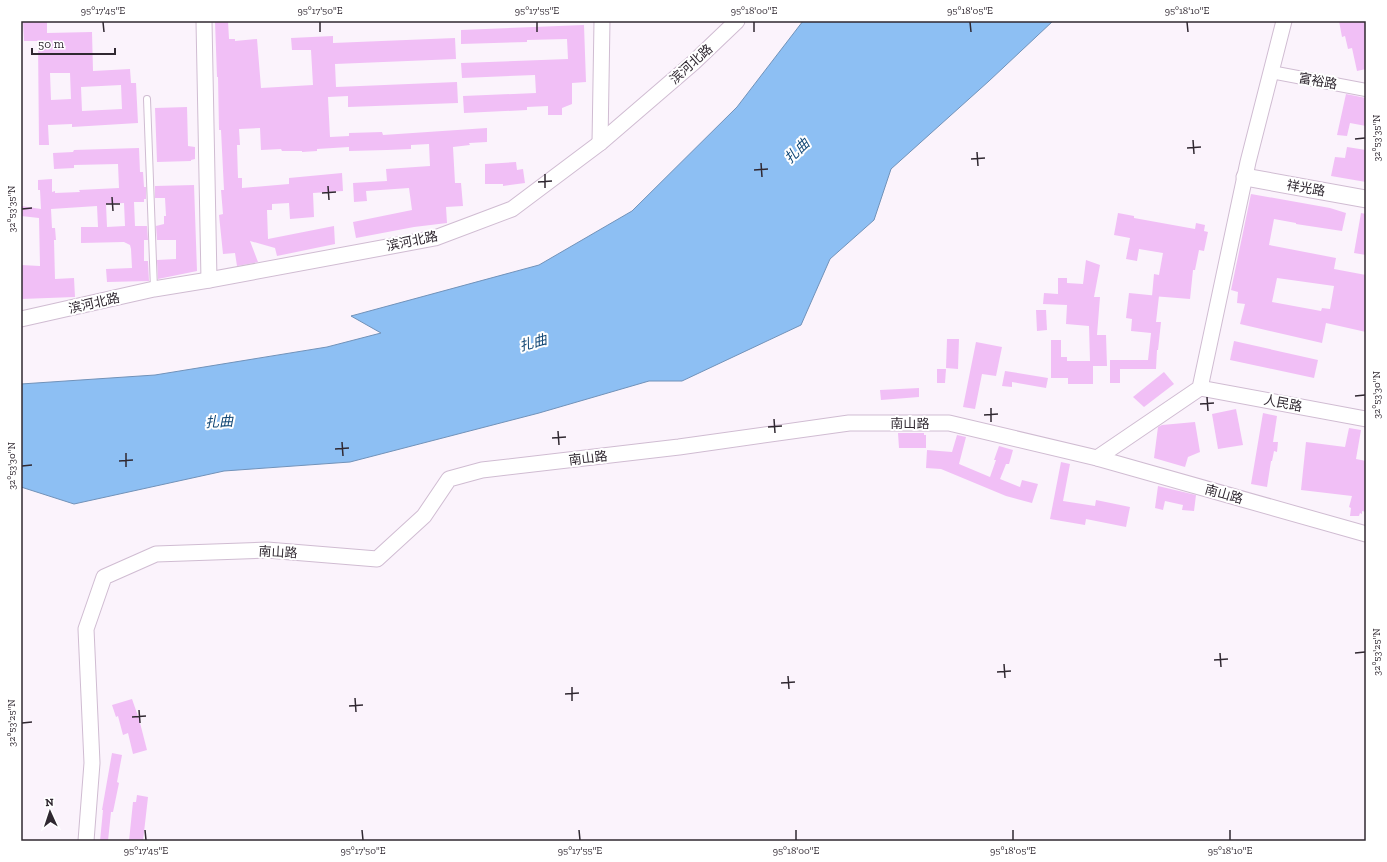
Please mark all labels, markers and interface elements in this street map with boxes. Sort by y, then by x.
text: 95°17'45"E [81,5,125,17]
text: 95°17'50"E [297,5,343,17]
text: 95°17'55"E [515,5,559,17]
text: 95°18'00"E [731,5,777,17]
text: 95°18'05"E [947,5,993,17]
text: 95°18'10"E [1165,5,1209,17]
scale bar [32,30,115,56]
text: 50 m [38,37,65,51]
street label: 滨河北路 [667,41,715,87]
street label: 富裕路 [1297,70,1339,92]
text: 32°53'35"N [1371,114,1383,162]
water label: 扎曲 [781,134,814,167]
street label: 祥光路 [1285,177,1327,199]
text: 32°53'35"N [6,185,18,233]
street label: 滨河北路 [385,228,439,254]
street label: 滨河北路 [67,290,121,316]
water label: 扎曲 [517,331,550,355]
text: 32°53'30"N [1371,371,1383,419]
street label: 人民路 [1262,392,1304,414]
water label: 扎曲 [205,413,234,431]
street label: 南山路 [890,416,930,431]
text: 32°53'30"N [6,442,18,490]
street label: 南山路 [568,448,608,468]
street label: 南山路 [1203,481,1245,507]
street label: 南山路 [258,543,298,561]
text: 32°53'25"N [1371,628,1383,676]
text: 32°53'25"N [6,699,18,747]
north arrow [30,792,70,832]
text: N [45,796,55,809]
text: 95°17'45"E [124,845,168,857]
text: 95°17'50"E [340,845,386,857]
text: 95°17'55"E [558,845,602,857]
text: 95°18'00"E [773,845,819,857]
text: 95°18'05"E [990,845,1036,857]
text: 95°18'10"E [1208,845,1252,857]

